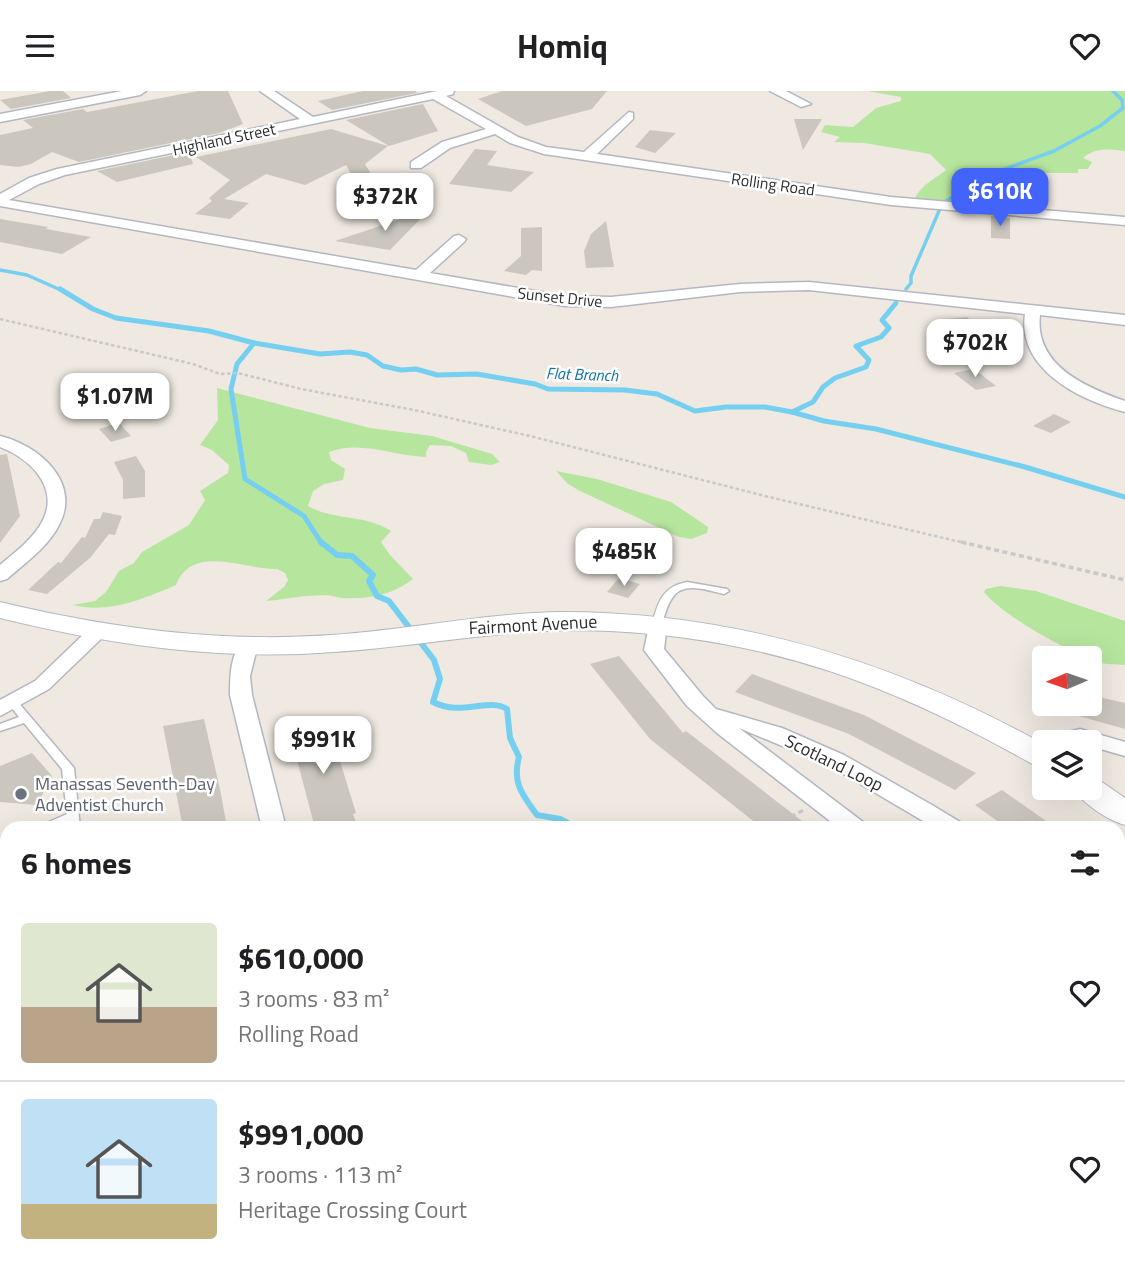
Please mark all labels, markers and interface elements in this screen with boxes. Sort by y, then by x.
text: Homiq [517,22,608,70]
icon: menu [21,27,59,65]
icon: heart [1066,27,1104,65]
street label: Highland Street [170,116,278,162]
street label: Rolling Road [730,166,816,202]
pin: $610K [951,169,1049,228]
pin: $372K [336,173,434,233]
text: $610K [967,173,1033,208]
text: $372K [352,178,418,213]
street label: Sunset Drive [516,281,604,313]
pin: $702K [926,320,1024,379]
text: $702K [942,324,1008,359]
water label: Flat Branch [545,361,620,387]
pin: $1.07M [58,373,172,433]
text: $1.07M [76,378,154,413]
pin: $485K [575,529,673,588]
text: $485K [591,533,657,568]
street label: Fairmont Avenue [468,608,598,641]
north arrow [1032,646,1102,716]
map controls [1032,646,1102,800]
pin: $991K [274,717,372,776]
text: $991K [290,721,356,756]
street label: Scotland Loop [780,727,888,798]
button: layers [1032,730,1102,800]
place label: Manassas Seventh-Day Adventist Church [35,770,215,818]
marker: Manassas Seventh-Day Adventist Church [13,786,29,802]
text: 6 homes [21,840,132,886]
icon: filters [1066,844,1104,882]
text: $610,000 [238,935,364,981]
icon: home [77,951,161,1035]
icon: heart [1066,974,1104,1012]
text: 3 rooms · 83 m² [238,981,389,1016]
text: Rolling Road [238,1016,359,1051]
text: $991,000 [238,1111,364,1157]
icon: home [77,1127,161,1211]
icon: heart [1066,1150,1104,1188]
text: 3 rooms · 113 m² [238,1157,402,1192]
text: Heritage Crossing Court [238,1192,467,1227]

